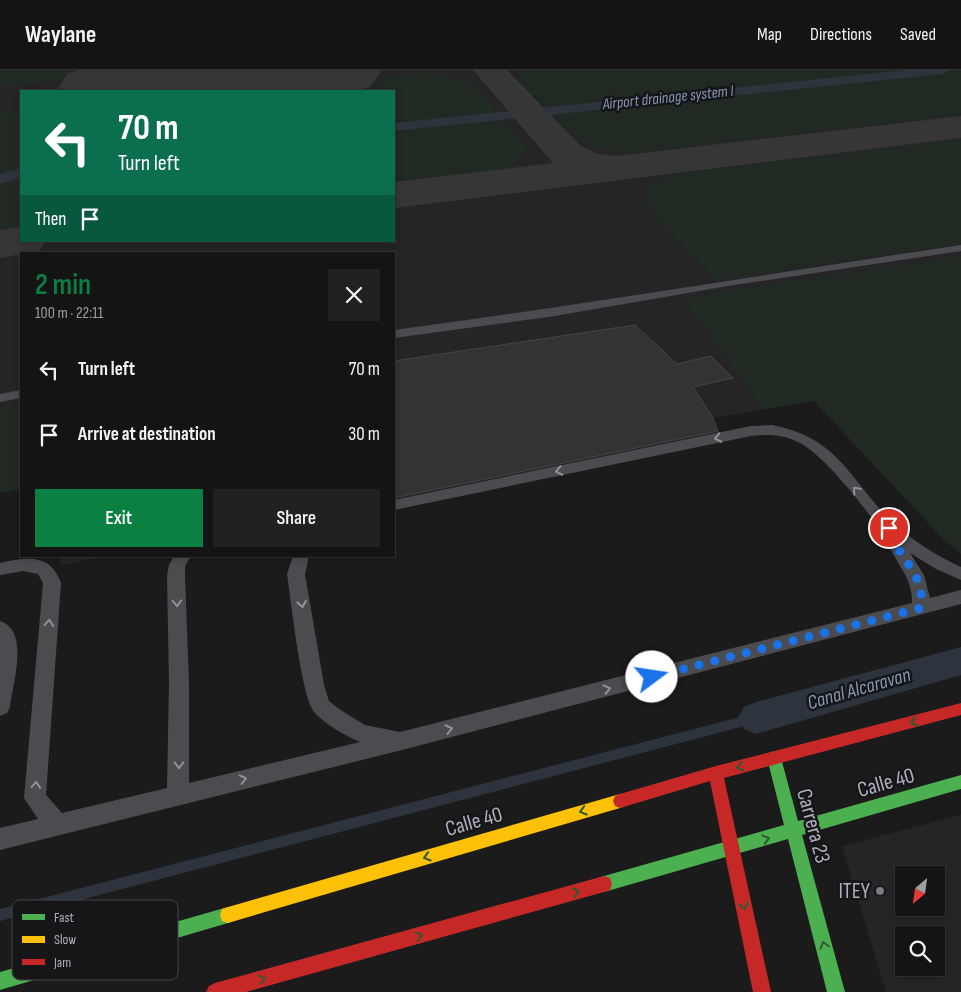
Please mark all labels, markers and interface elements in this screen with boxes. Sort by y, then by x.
text: Waylane [25,20,96,49]
text: Map [757,24,782,45]
text: Directions [810,24,872,45]
text: Saved [900,24,936,45]
water label: Airport drainage system I [601,82,735,114]
text: 70 m [118,107,178,150]
icon: left [35,110,100,175]
text: Turn left [118,150,180,177]
icon: arrive [76,205,104,233]
text: Then [35,208,66,231]
text: 2 min [35,267,91,303]
button: close [328,269,380,321]
text: 100 m · 22:11 [35,304,103,323]
icon: left [35,356,63,384]
text: Turn left [78,358,135,381]
text: 70 m [349,358,380,381]
icon: arrive [35,421,63,449]
text: Arrive at destination [78,423,216,446]
text: 30 m [348,423,380,446]
one-way arrow [714,432,722,442]
one-way arrow [554,465,563,475]
one-way arrow [853,486,862,495]
button: Exit [35,489,203,547]
button: Share [213,489,380,547]
pin [868,507,910,549]
icon: arrive [875,514,903,542]
one-way arrow [171,599,182,607]
one-way arrow [296,599,306,608]
one-way arrow [43,619,54,627]
position arrow [625,650,677,702]
water label: Canal Alcaravan [805,663,913,715]
one-way arrow [602,684,611,695]
one-way arrow [910,716,918,726]
one-way arrow [445,724,454,735]
one-way arrow [735,761,744,772]
one-way arrow [173,762,184,770]
street label: Calle 40 [854,762,918,804]
one-way arrow [238,774,247,785]
one-way arrow [30,781,41,789]
street label: Carrera 23 [790,786,836,866]
street label: Calle 40 [442,801,506,843]
one-way arrow [580,806,588,816]
one-way arrow [761,835,769,845]
one-way arrow [424,851,432,861]
north arrow [895,866,945,916]
map controls [895,866,945,976]
place label: ITEY [838,878,870,905]
marker: ITEY [874,885,886,897]
one-way arrow [571,888,579,898]
legend [12,900,178,980]
one-way arrow [738,902,749,911]
text: Fast [54,909,74,926]
button: search [895,926,945,976]
text: Slow [54,931,76,948]
one-way arrow [414,931,423,941]
one-way arrow [819,941,829,949]
text: Jam [53,954,71,971]
one-way arrow [258,974,267,985]

